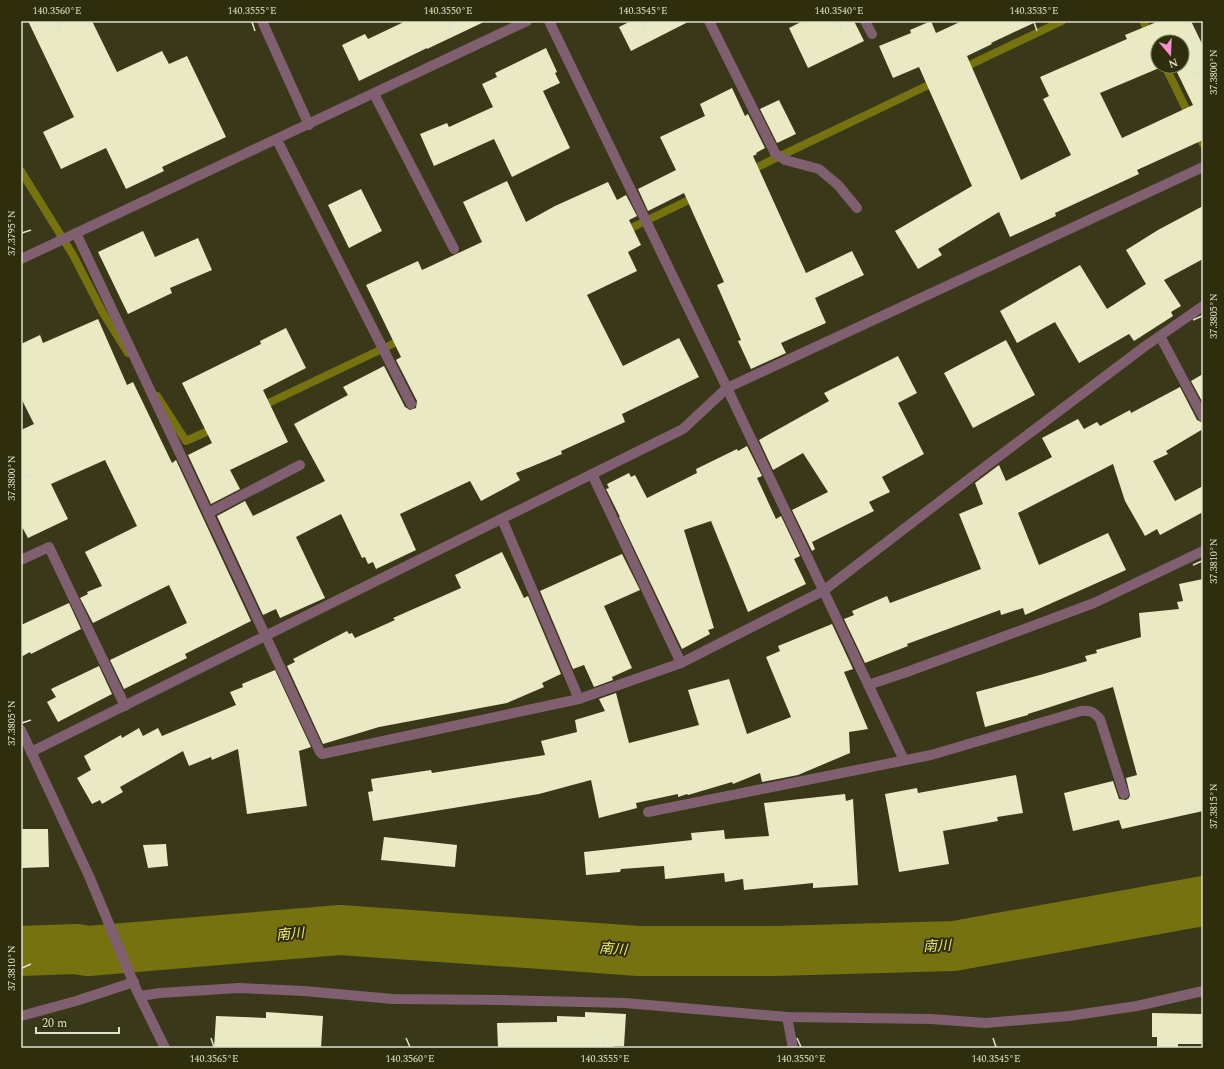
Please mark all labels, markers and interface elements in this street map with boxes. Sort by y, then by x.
text: 140.3560°E [32,3,82,19]
text: 140.3555°E [227,3,277,19]
text: 140.3550°E [423,3,473,19]
text: 140.3545°E [618,3,668,19]
text: 140.3540°E [814,3,864,19]
text: 140.3535°E [1009,3,1059,19]
north arrow [1150,34,1190,74]
text: 37.3800°N [1206,49,1222,95]
text: N [1166,53,1180,72]
text: 37.3795°N [4,210,20,256]
text: 37.3805°N [1206,293,1222,339]
text: 37.3800°N [4,455,20,501]
text: 37.3810°N [1206,538,1222,584]
text: 37.3805°N [4,700,20,746]
text: 37.3815°N [1206,783,1222,829]
water label: 南川 [275,922,307,946]
water label: 南川 [922,935,954,957]
water label: 南川 [598,938,630,961]
text: 37.3810°N [4,945,20,991]
scale bar [36,1009,119,1035]
text: 20 m [42,1014,67,1033]
text: 140.3565°E [189,1051,239,1067]
text: 140.3560°E [385,1051,435,1067]
text: 140.3555°E [580,1051,630,1067]
text: 140.3550°E [776,1051,826,1067]
text: 140.3545°E [971,1051,1021,1067]

